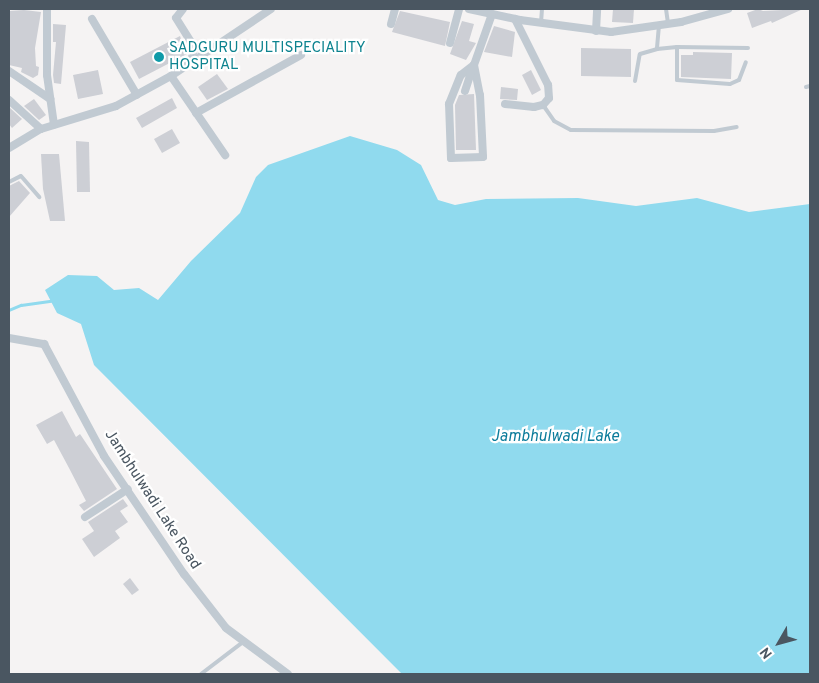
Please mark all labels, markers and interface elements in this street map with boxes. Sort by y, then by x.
place label: SADGURU MULTISPECIALITY HOSPITAL [169,39,366,74]
marker: SADGURU MULTISPECIALITY HOSPITAL [153,51,165,63]
street label: Jambhulwadi Lake Road [100,427,204,573]
water label: Jambhulwadi Lake [491,427,619,447]
north arrow [754,618,804,668]
text: N [757,643,777,662]

